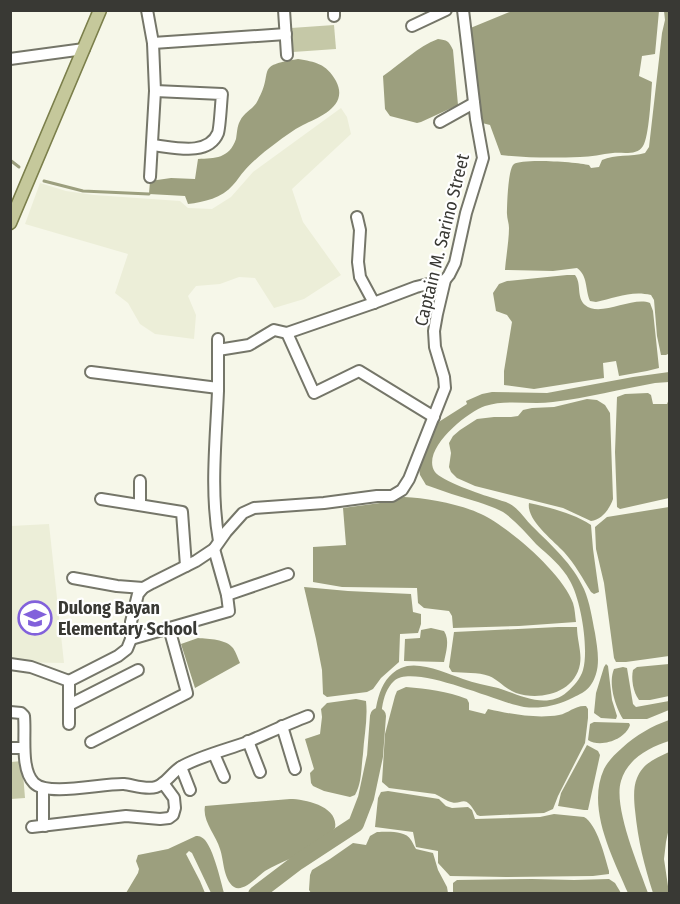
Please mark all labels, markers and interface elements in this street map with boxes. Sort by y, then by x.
street label: Captain M. Sarino Street [410,151,474,329]
place label: Dulong Bayan Elementary School [58,597,197,640]
school or university icon: Dulong Bayan Elementary School [17,600,53,636]

